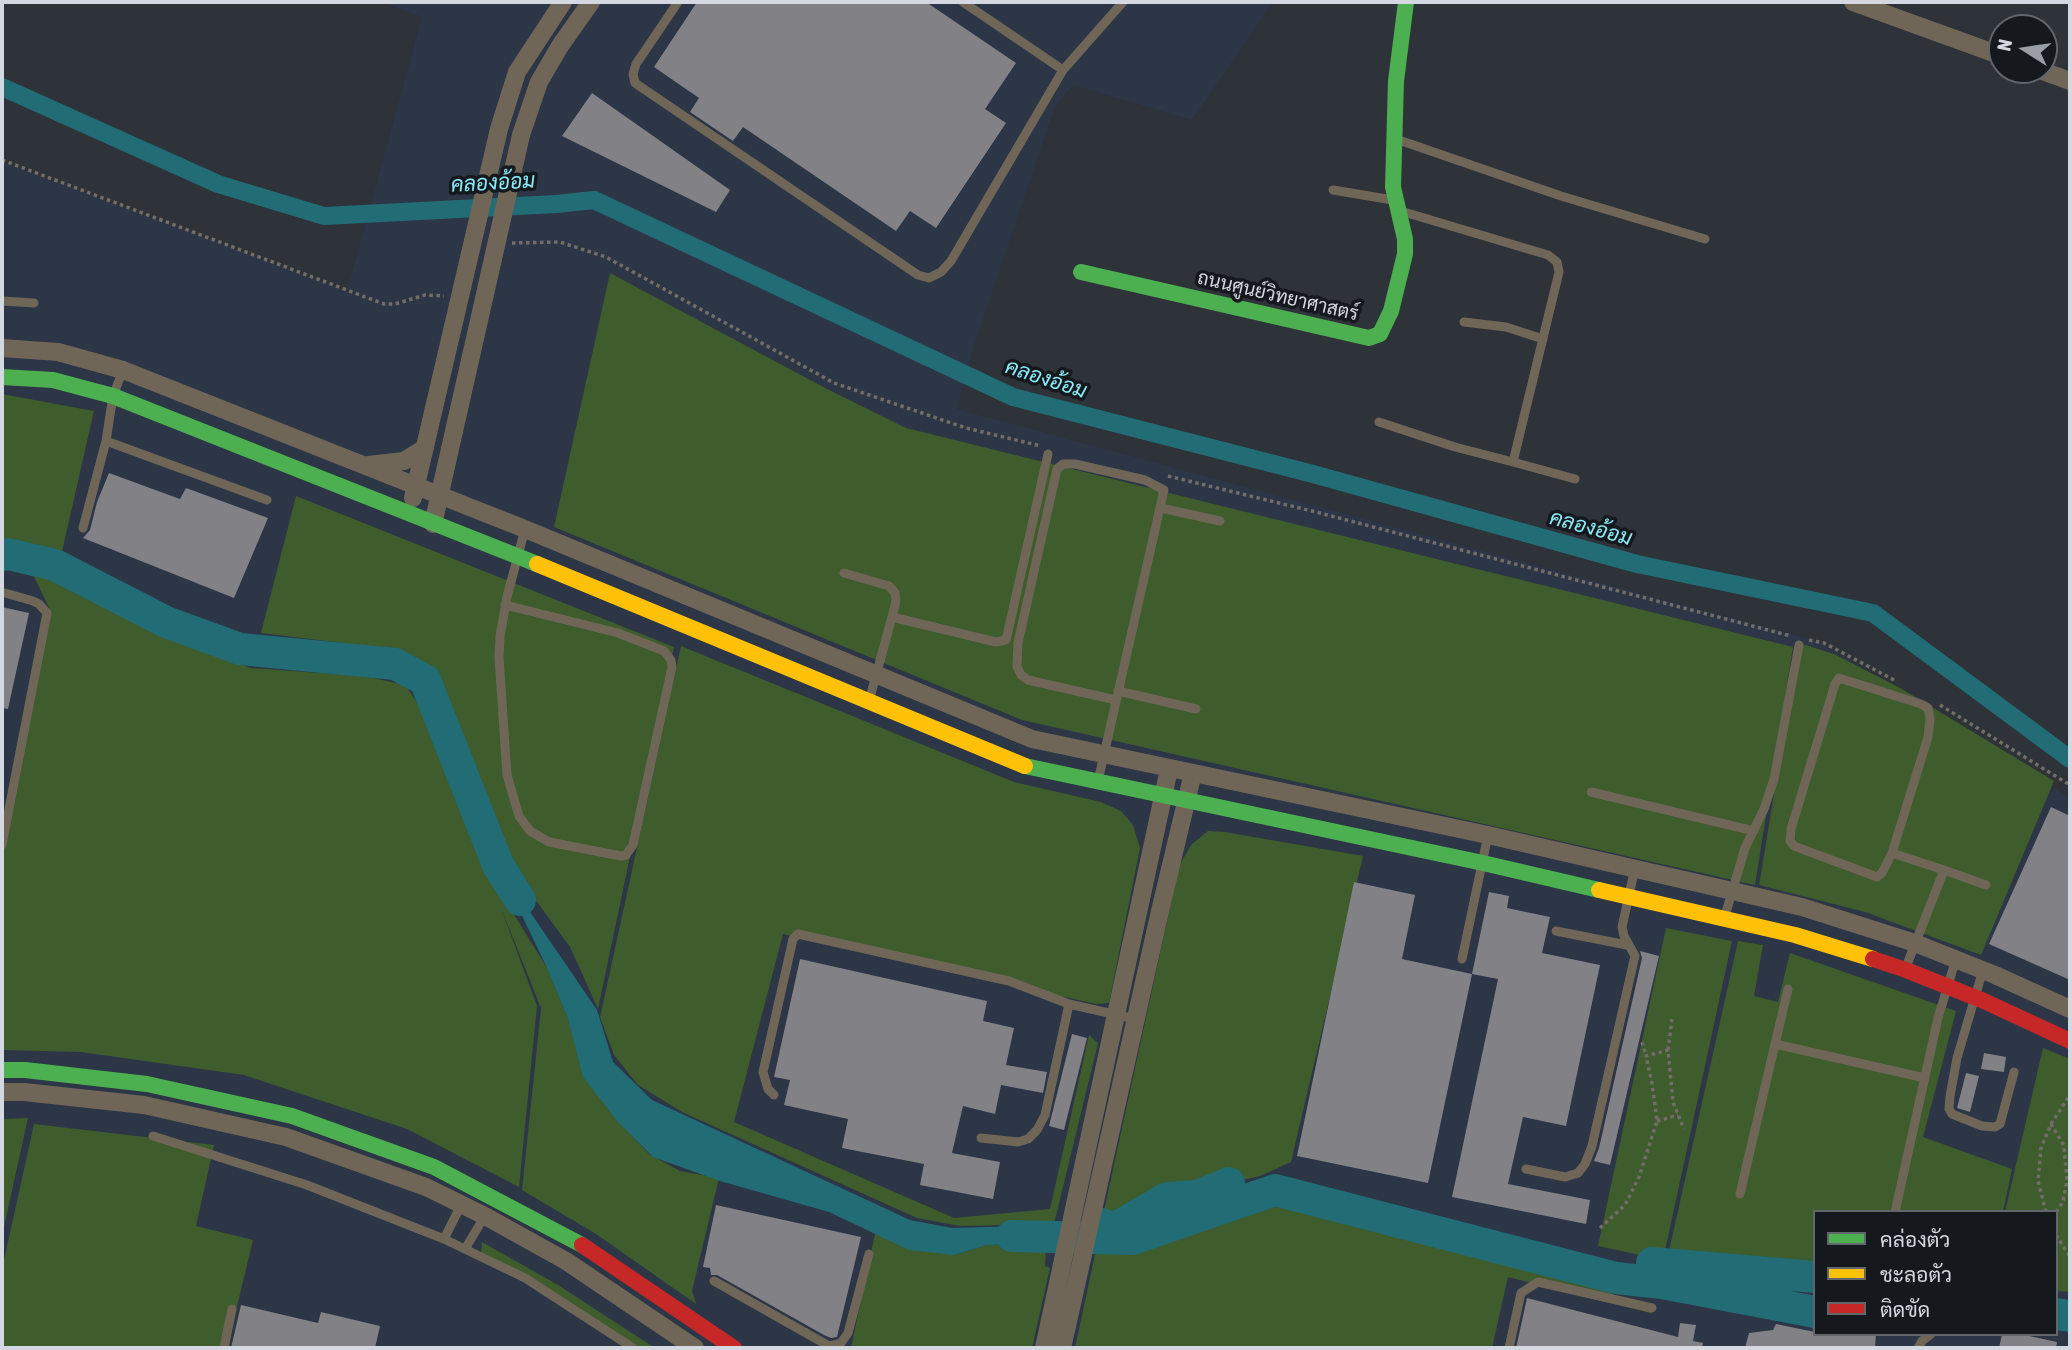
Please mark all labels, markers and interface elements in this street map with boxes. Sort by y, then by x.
north arrow [1988,14,2058,84]
text: N [1992,37,2016,53]
water label: คลองอ้อม [450,168,536,198]
street label: ถนนศูนย์วิทยาศาสตร์ [1195,266,1361,326]
water label: คลองอ้อม [1002,354,1090,404]
water label: คลองอ้อม [1547,505,1635,551]
legend [1813,1210,2058,1336]
text: คล่องตัว [1880,1227,1950,1251]
text: ชะลอตัว [1880,1262,1952,1286]
text: ติดขัด [1880,1297,1930,1321]

